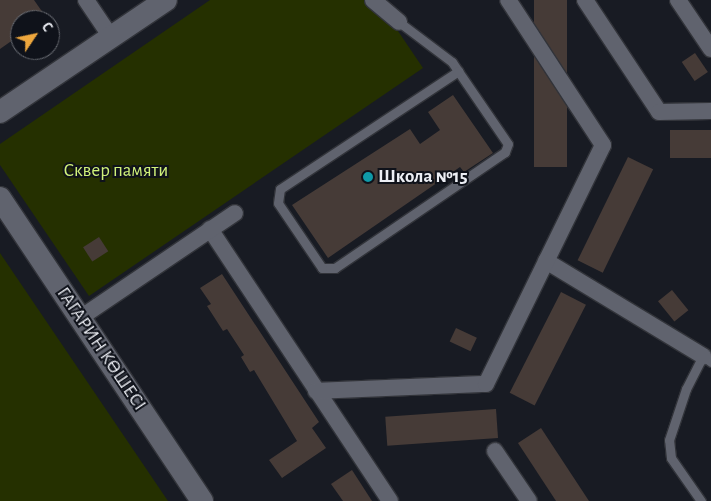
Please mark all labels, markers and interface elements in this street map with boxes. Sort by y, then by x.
north arrow [10,10,60,60]
text: С [39,20,55,34]
park label: Сквер памяти [64,160,168,182]
place label: Школа №15 [378,166,468,188]
marker: Школа №15 [362,171,374,183]
street label: ГАГАРИН КӨШЕСІ [51,283,151,415]

